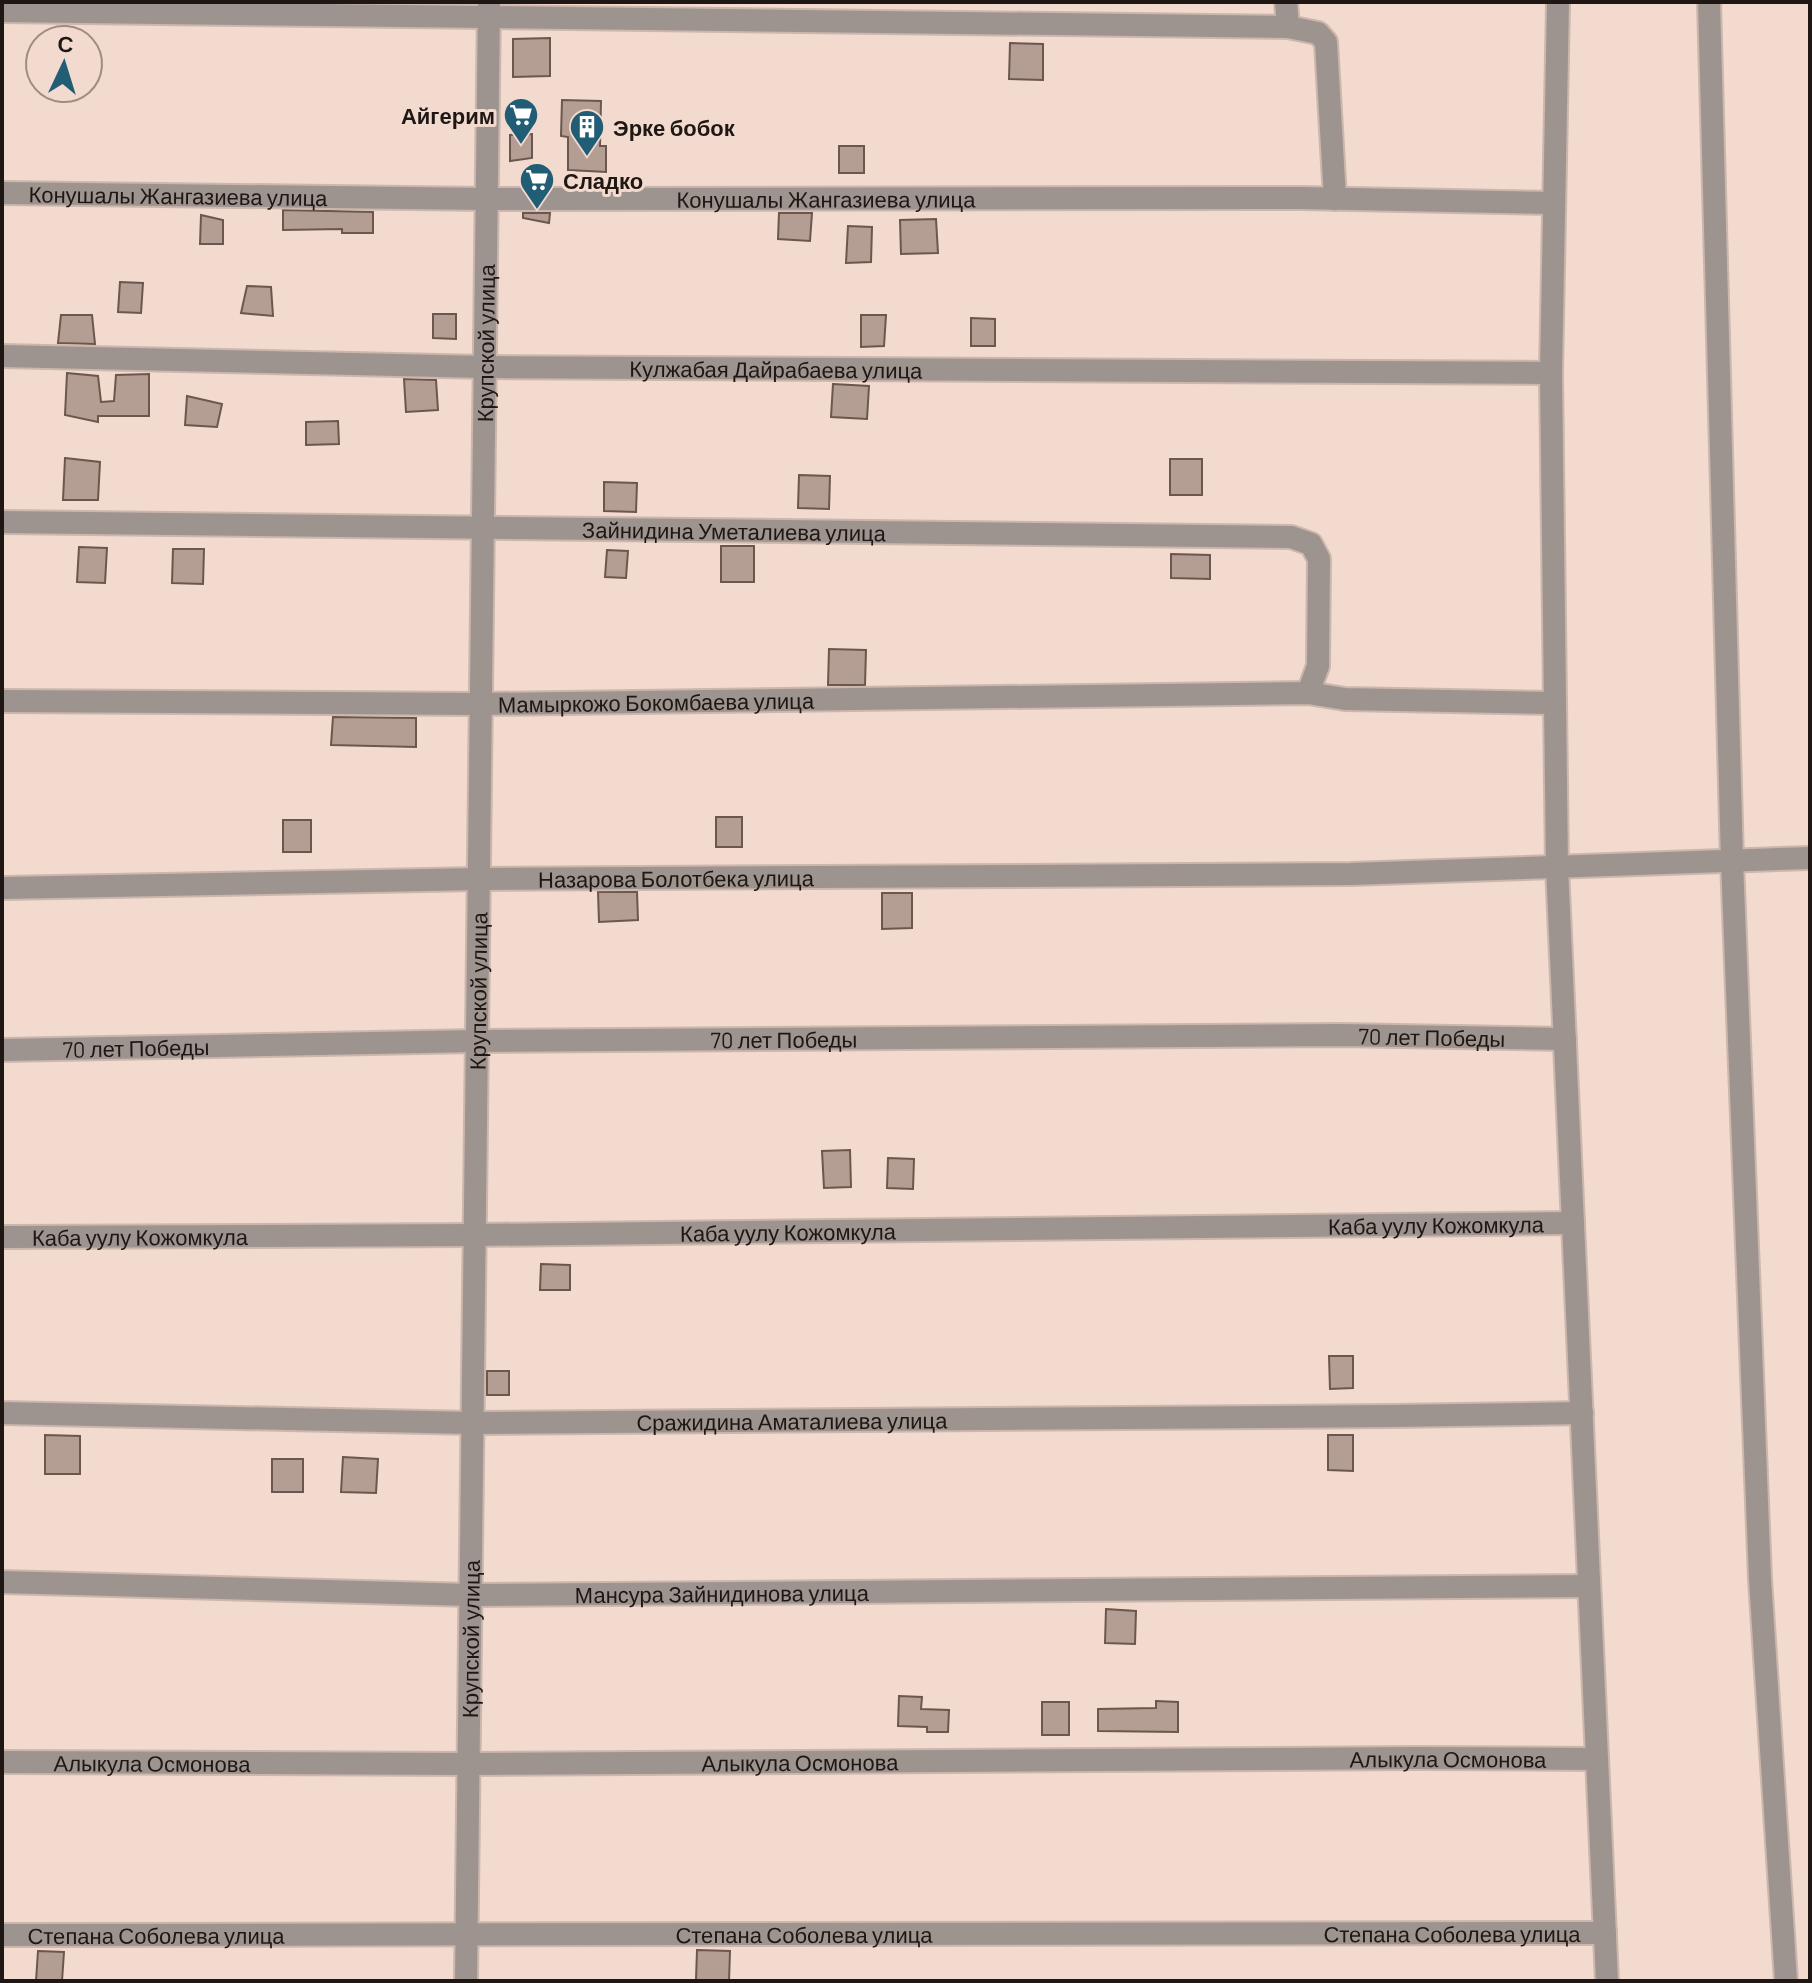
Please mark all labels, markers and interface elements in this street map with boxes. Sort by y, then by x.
north arrow [24,24,104,104]
text: С [57,30,74,57]
supermarket icon: Айгерим [502,96,540,146]
place label: Айгерим [401,102,495,129]
building icon: Эрке бобок [568,108,606,158]
place label: Эрке бобок [613,114,736,141]
supermarket icon: Сладко [518,161,556,211]
place label: Сладко [563,167,643,194]
street label: Конушалы Жангазиева улица [28,180,328,211]
street label: Конушалы Жангазиева улица [676,185,976,213]
street label: Крупской улица [471,263,500,422]
street label: Кулжабая Дайрабаева улица [629,355,923,383]
street label: Зайнидина Уметалиева улица [582,516,887,546]
street label: Мамыркожо Бокомбаева улица [498,687,815,717]
street label: Назарова Болотбека улица [538,864,815,892]
street label: Крупской улица [464,911,492,1070]
street label: 70 лет Победы [1358,1022,1506,1052]
street label: 70 лет Победы [710,1025,857,1053]
street label: 70 лет Победы [62,1033,210,1062]
street label: Каба уулу Кожомкула [1328,1210,1545,1239]
street label: Каба уулу Кожомкула [680,1217,897,1246]
street label: Каба уулу Кожомкула [32,1223,249,1251]
street label: Сражидина Аматалиева улица [636,1406,948,1436]
street label: Крупской улица [456,1559,485,1718]
street label: Мансура Зайнидинова улица [575,1579,870,1608]
street label: Алыкула Осмонова [1349,1745,1547,1772]
street label: Алыкула Осмонова [701,1748,899,1776]
street label: Алыкула Осмонова [54,1749,251,1776]
street label: Степана Соболева улица [1323,1920,1581,1947]
street label: Степана Соболева улица [675,1921,933,1948]
street label: Степана Соболева улица [27,1922,285,1949]

